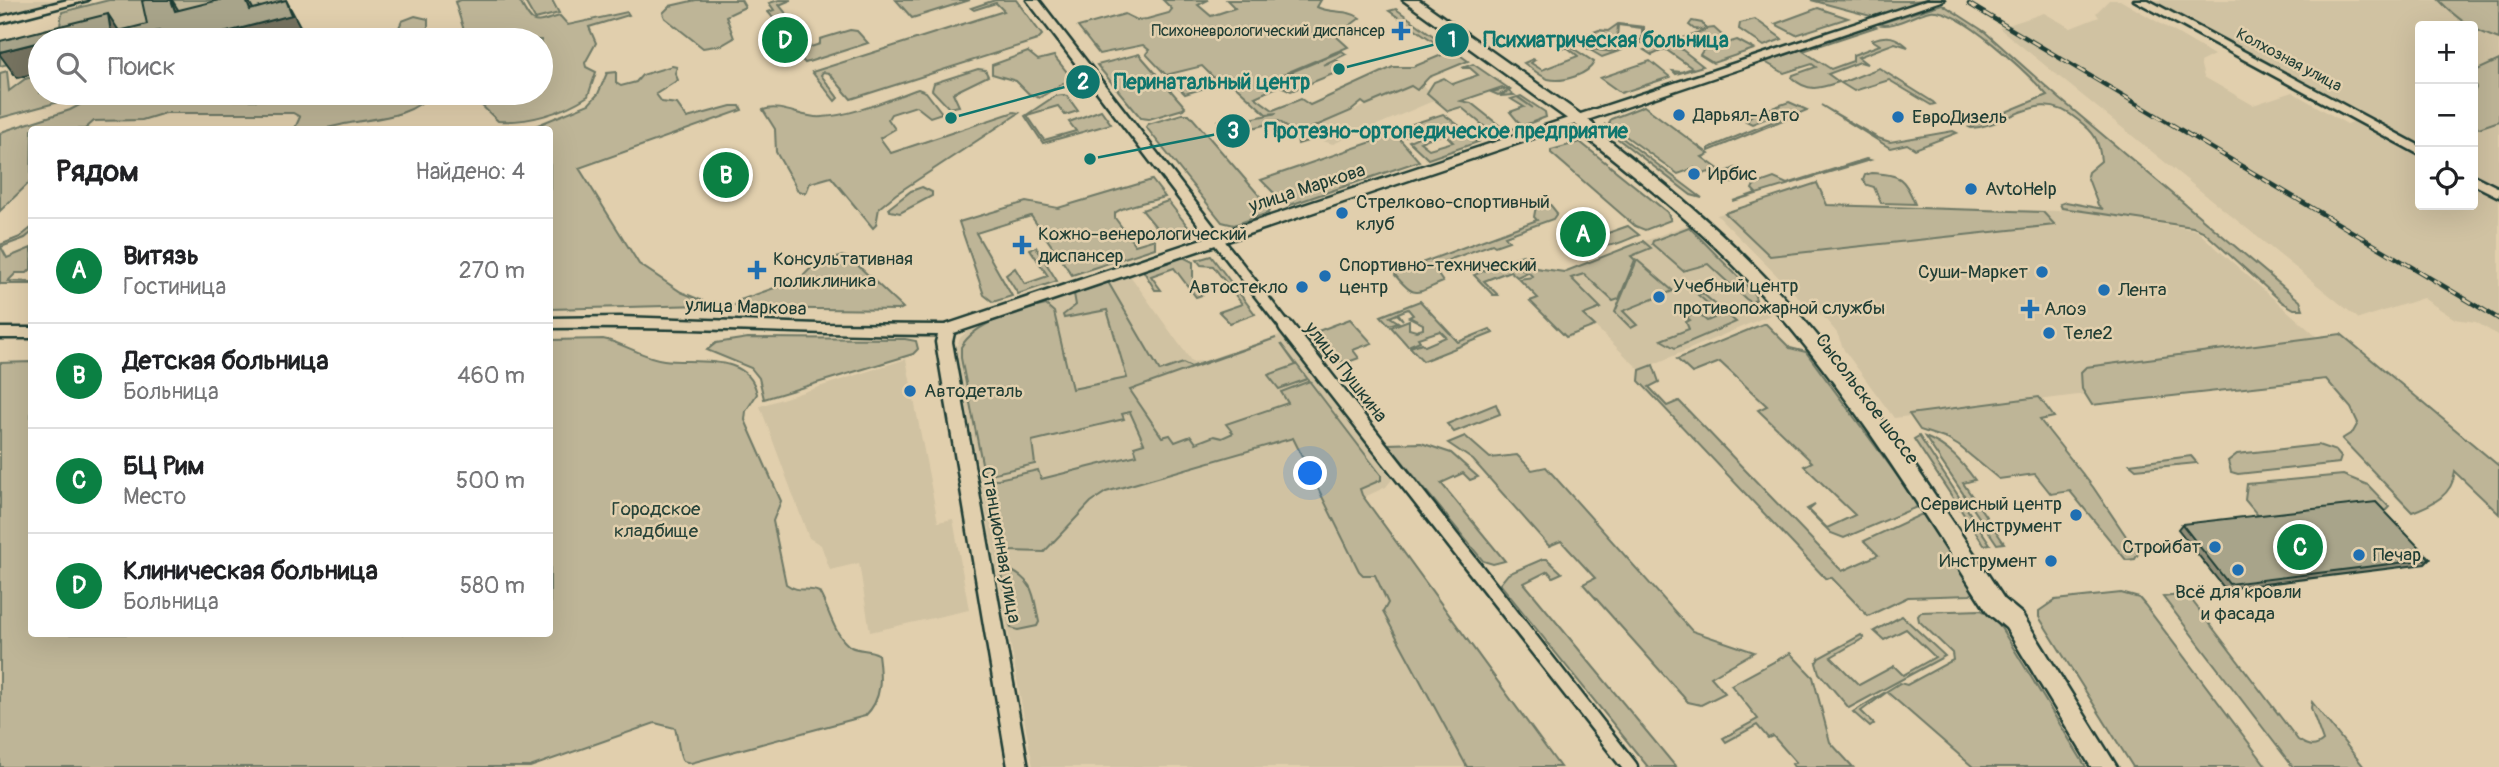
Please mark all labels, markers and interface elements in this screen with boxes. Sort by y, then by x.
pin: D [762,14,808,66]
callout: Психиатрическая больница [1434,19,1743,61]
place label: Психоневрологический диспансер [1151,21,1385,41]
marker: Психоневрологический диспансер [1391,21,1411,41]
map controls [2415,21,2478,210]
button: + [2415,21,2478,84]
street label: Колхозная улица [2233,24,2345,96]
text: 1 [1448,27,1456,54]
text: Психиатрическая больница [1483,27,1729,54]
search box [28,28,553,105]
icon: search [52,48,90,86]
text: Поиск [108,51,176,83]
callout: Перинатальный центр [1065,61,1325,103]
text: 2 [1077,69,1089,96]
text: Перинатальный центр [1114,69,1310,96]
button: − [2415,84,2478,147]
place label: Дарьял-Авто [1692,103,1799,127]
place label: ЕвроДизель [1912,105,2008,129]
marker: Дарьял-Авто [1671,107,1687,123]
marker: ЕвроДизель [1890,109,1906,125]
callout: Протезно-ортопедическое предприятие [1215,110,1642,152]
text: 3 [1227,118,1239,145]
text: Протезно-ортопедическое предприятие [1264,118,1628,145]
button: locate [2415,147,2478,210]
pin: B [703,149,749,201]
text: Рядом [56,153,139,190]
text: Найдено: 4 [415,157,525,186]
street label: улица Маркова [1245,158,1368,218]
place label: Ирбис [1708,162,1758,186]
marker: Ирбис [1686,166,1702,182]
place label: AvtoHelp [1985,177,2057,201]
marker: AvtoHelp [1963,181,1979,197]
place label: Стрелково-спортивный клуб [1356,190,1550,236]
marker: Стрелково-спортивный клуб [1334,205,1350,221]
pin: A [1560,208,1606,260]
place label: Кожно-венерологический диспансер [1038,222,1247,268]
marker: Кожно-венерологический диспансер [1012,235,1032,255]
text: Витязь [123,240,199,272]
place label: Консультативная поликлиника [773,247,913,293]
place label: Спортивно-технический центр [1339,253,1537,299]
text: A [72,256,86,285]
text: 270 m [459,256,525,285]
marker: Консультативная поликлиника [747,260,767,280]
place label: Суши-Маркет [1918,260,2028,284]
marker: Суши-Маркет [2034,264,2050,280]
marker: Спортивно-технический центр [1317,268,1333,284]
text: Гостиница [123,272,226,301]
place label: Учебный центр противопожарной службы [1673,274,1885,320]
place label: Автостекло [1188,275,1288,299]
place label: Лента [2117,278,2167,302]
marker: Автостекло [1294,279,1310,295]
marker: Лента [2096,282,2112,298]
marker: Учебный центр противопожарной службы [1651,289,1667,305]
street label: улица Маркова [684,293,807,321]
place label: Алоэ [2044,297,2087,321]
marker: Алоэ [2022,301,2038,317]
street label: улица Пушкина [1299,316,1393,427]
place label: Теле2 [2063,321,2113,345]
marker: Теле2 [2041,325,2057,341]
street label: Сысольское шоссе [1810,329,1925,470]
text: Детская больница [123,345,328,377]
text: B [72,361,86,390]
text: 460 m [457,361,525,390]
text: Больница [123,377,219,406]
place label: Автодеталь [924,379,1023,403]
marker: Автодеталь [902,383,918,399]
text: БЦ Рим [123,450,204,482]
your location [1293,456,1327,490]
street label: Станционная улица [975,465,1027,625]
text: C [72,466,86,495]
text: 500 m [456,466,525,495]
text: Место [123,482,186,511]
place label: Сервисный центр Инструмент [1920,492,2062,538]
park label: Городское кладбище [612,497,701,543]
marker: Сервисный центр Инструмент [2068,507,2084,523]
pin: C [2277,521,2323,573]
place label: Стройбат [2122,535,2201,559]
marker: Стройбат [2207,539,2223,555]
place label: Печар [2373,543,2421,567]
marker: Печар [2351,547,2367,563]
place label: Инструмент [1939,549,2037,573]
marker: Инструмент [2043,553,2059,569]
text: Клиническая больница [123,555,378,587]
marker: Всё для кровли и фасада [2230,562,2246,578]
text: D [72,571,86,600]
text: 580 m [460,571,525,600]
place label: Всё для кровли и фасада [2175,580,2302,626]
text: Больница [123,587,219,616]

